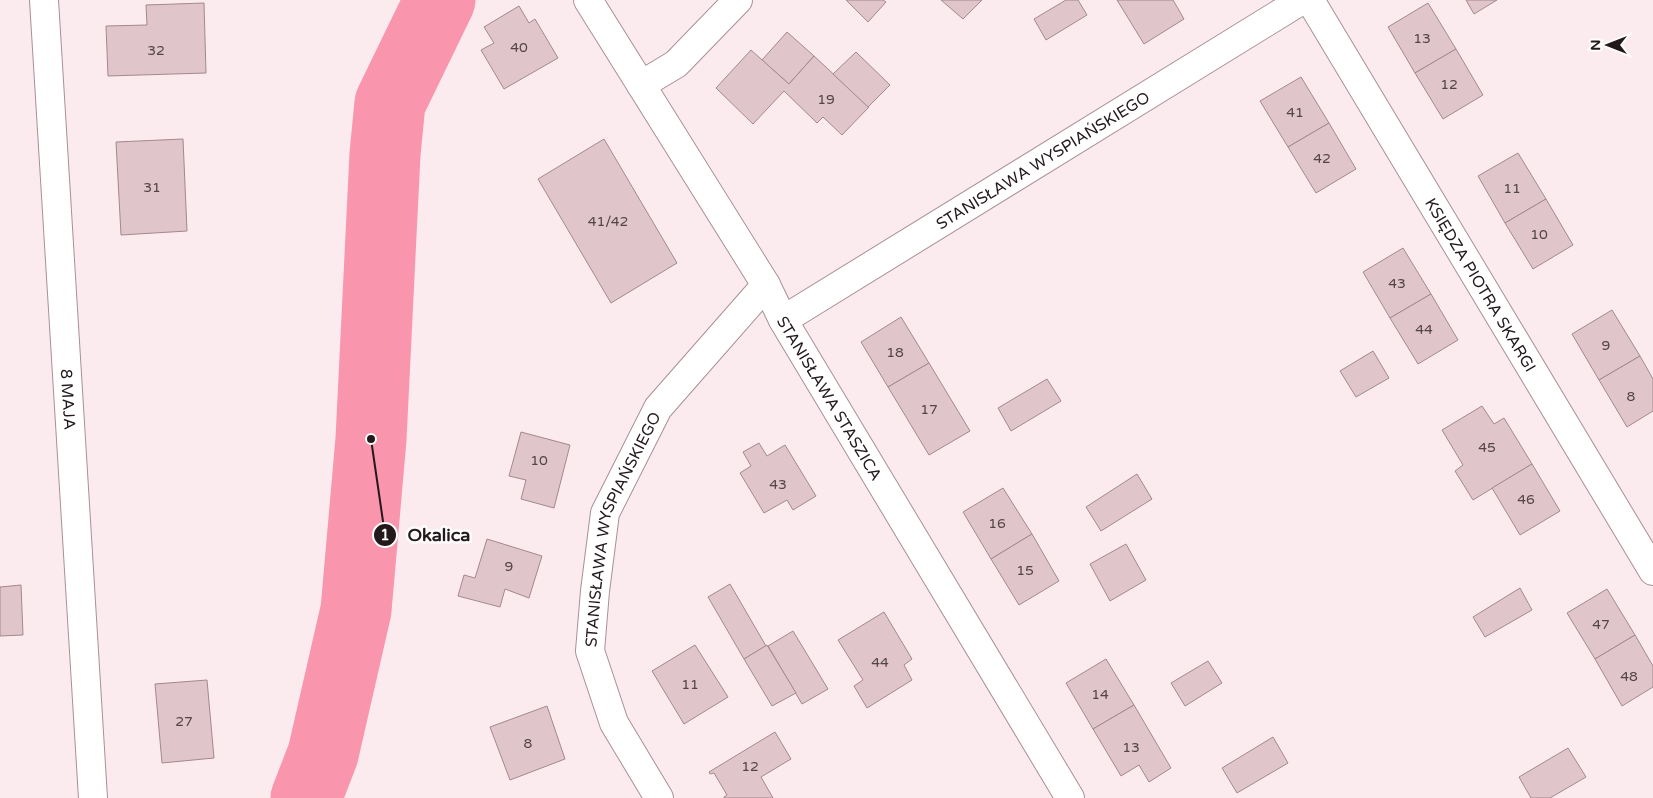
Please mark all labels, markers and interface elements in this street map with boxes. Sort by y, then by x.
north arrow [1583,20,1633,70]
house number: 13 [1413,30,1431,47]
house number: 40 [510,39,528,56]
text: N [1587,39,1604,51]
house number: 32 [147,42,165,59]
house number: 12 [1440,76,1458,93]
street label: STANISŁAWA WYSPIAŃSKIEGO [933,87,1154,234]
house number: 19 [817,91,835,108]
house number: 41 [1286,104,1304,121]
house number: 42 [1313,150,1331,167]
house number: 31 [143,179,161,196]
house number: 11 [1503,180,1521,197]
street label: KSIĘDZA PIOTRA SKARGI [1420,195,1540,376]
house number: 41/42 [588,213,628,230]
house number: 10 [1530,226,1548,243]
house number: 43 [1388,275,1406,292]
street label: STANISŁAWA STASZICA [772,313,886,484]
house number: 44 [1415,321,1433,338]
house number: 9 [1602,337,1610,354]
house number: 18 [886,344,904,361]
street label: 8 MAJA [56,368,79,430]
house number: 8 [1627,388,1636,405]
house number: 17 [920,401,938,418]
street label: STANISŁAWA WYSPIAŃSKIEGO [581,409,665,648]
house number: 45 [1478,439,1496,456]
house number: 10 [530,452,548,469]
house number: 43 [769,476,787,493]
house number: 46 [1517,491,1535,508]
house number: 16 [988,515,1006,532]
callout: Okalica [373,518,480,551]
text: Okalica [408,524,470,546]
text: 1 [380,526,390,544]
house number: 9 [505,558,513,575]
house number: 15 [1016,562,1034,579]
house number: 47 [1592,616,1610,633]
house number: 44 [871,654,889,671]
house number: 48 [1620,668,1638,685]
house number: 11 [681,676,699,693]
house number: 14 [1091,686,1109,703]
house number: 27 [175,713,193,730]
house number: 8 [524,735,533,752]
house number: 13 [1122,739,1140,756]
house number: 12 [741,758,759,775]

